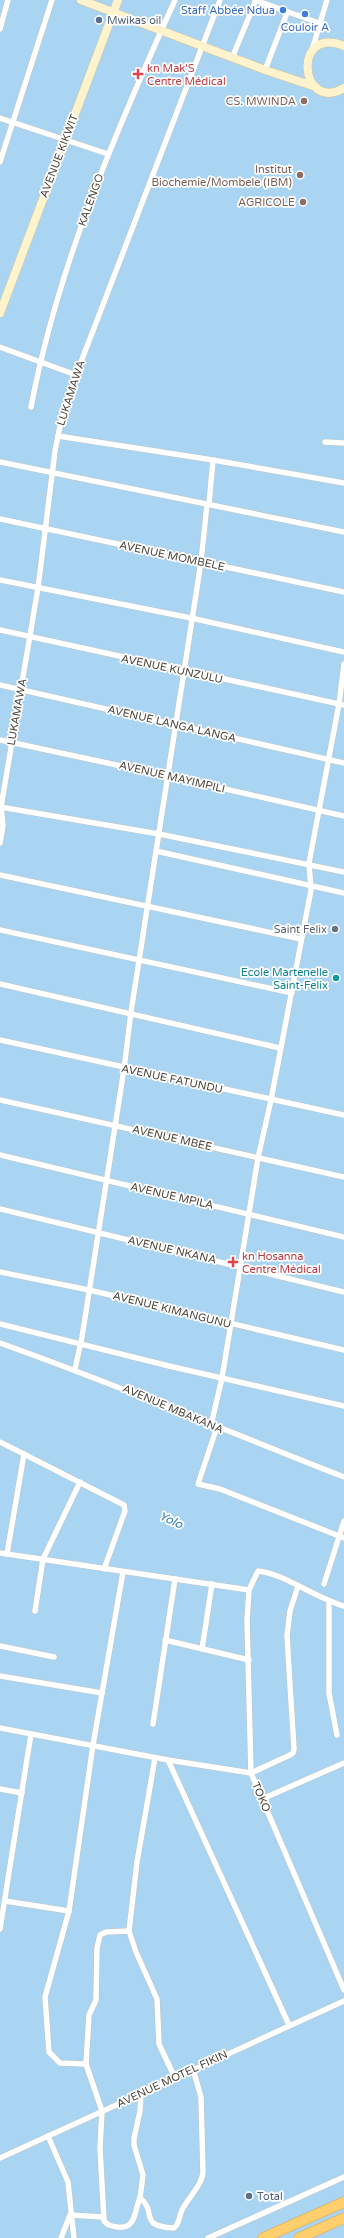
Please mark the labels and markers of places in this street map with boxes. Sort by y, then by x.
place label: Staff Abbée Ndua [181,4,275,17]
marker: Staff Abbée Ndua [278,5,288,15]
marker: Couloir A [300,9,310,19]
place label: Mwikas oil [107,14,161,27]
marker: Mwikas oil [94,15,104,25]
place label: Couloir A [281,21,329,34]
place label: kn Mak'S Centre Médical [147,62,226,88]
marker: kn Mak'S Centre Médical [132,68,144,80]
place label: CS. MWINDA [226,95,296,108]
marker: CS. MWINDA [299,96,309,106]
place label: Institut Biochemie/Mombele (IBM) [151,163,292,189]
marker: Institut Biochemie/Mombele (IBM) [295,170,305,180]
place label: AGRICOLE [238,196,295,209]
marker: AGRICOLE [298,197,308,207]
place label: Saint Felix [274,923,327,936]
marker: Saint Felix [330,924,340,934]
place label: Ecole Martenelle Saint-Felix [241,966,328,992]
marker: Ecole Martenelle Saint-Felix [331,973,341,983]
place label: kn Hosanna Centre Médical [242,1250,321,1276]
marker: kn Hosanna Centre Médical [227,1256,239,1268]
place label: Total [257,2190,283,2203]
marker: Total [244,2191,254,2201]

